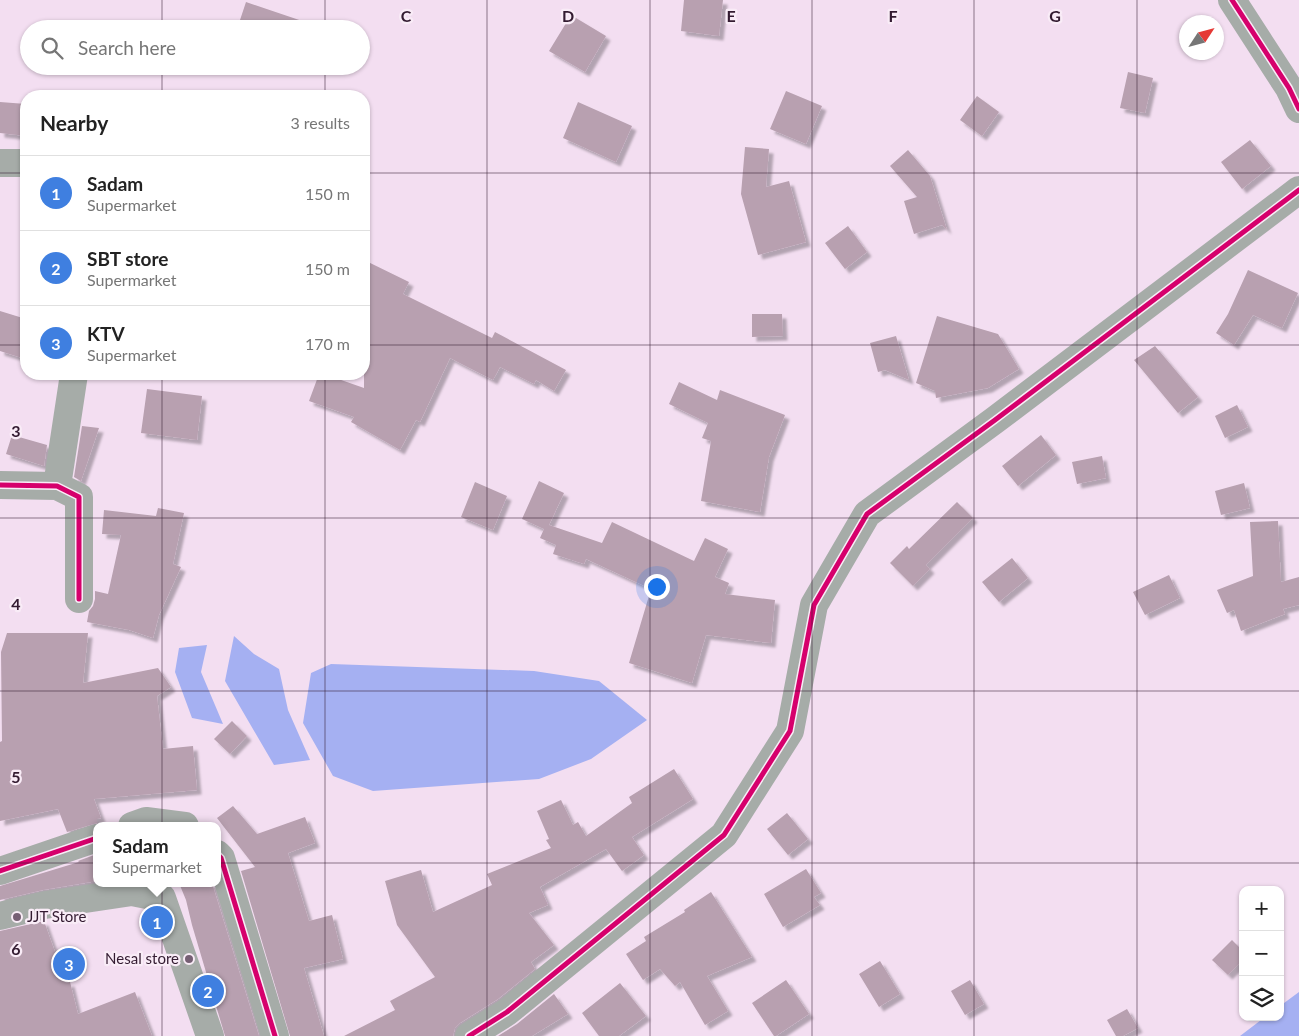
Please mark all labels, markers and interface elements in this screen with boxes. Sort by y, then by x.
text: C [401,6,412,25]
text: D [562,6,574,25]
text: E [726,6,736,25]
text: F [888,6,898,25]
text: G [1049,6,1061,25]
north arrow [1179,15,1224,60]
search box [20,20,370,75]
icon: search [38,34,66,62]
text: Search here [78,36,176,59]
text: Nearby [40,110,108,135]
text: 3 results [290,113,350,132]
text: Sadam [87,172,143,195]
text: 1 [51,184,61,203]
text: 150 m [305,184,350,203]
text: Supermarket [87,195,176,214]
text: SBT store [87,247,168,270]
text: 2 [51,259,61,278]
text: 150 m [305,259,350,278]
text: Supermarket [87,270,176,289]
text: KTV [87,322,125,345]
text: 3 [51,334,61,353]
text: 170 m [305,334,350,353]
text: Supermarket [87,345,176,364]
text: 3 [11,421,21,440]
your location [644,574,670,600]
text: 4 [11,594,21,613]
text: 5 [11,767,21,786]
popup [93,822,221,887]
text: Sadam [112,834,169,857]
text: Supermarket [112,857,202,876]
map controls [1239,886,1284,1021]
button: + [1239,886,1284,931]
pin: 1 [141,903,173,941]
place label: JJT Store [27,907,86,925]
marker: JJT Store [11,911,23,923]
button: − [1239,931,1284,976]
text: 6 [11,939,21,958]
pin: 3 [53,945,85,983]
place label: Nesal store [105,949,179,967]
marker: Nesal store [183,953,195,965]
pin: 2 [192,972,224,1010]
button: layers [1239,976,1284,1021]

